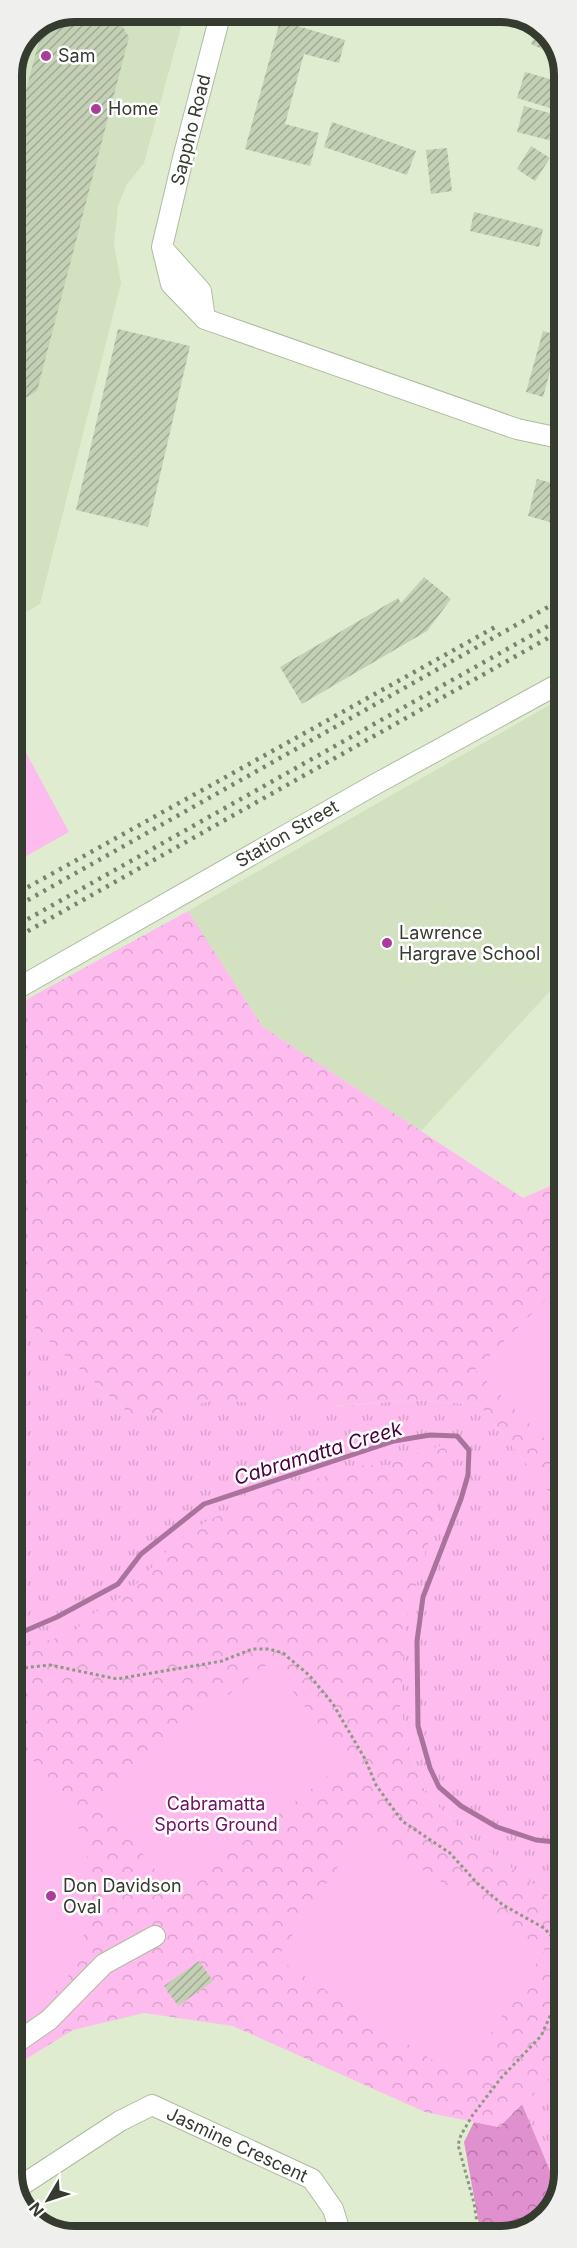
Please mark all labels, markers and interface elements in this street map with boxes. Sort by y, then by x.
place label: Sam [58,45,95,66]
marker: Sam [39,49,53,63]
street label: Sappho Road [167,72,214,188]
place label: Home [108,98,158,119]
marker: Home [89,102,103,116]
street label: Station Street [232,796,342,871]
place label: Lawrence Hargrave School [399,922,540,964]
marker: Lawrence Hargrave School [380,936,394,950]
water label: Cabramatta Creek [231,1416,406,1490]
park label: Cabramatta Sports Ground [154,1793,278,1835]
place label: Don Davidson Oval [63,1875,182,1917]
marker: Don Davidson Oval [44,1889,58,1903]
street label: Jasmine Crescent [163,2103,311,2186]
north arrow [18,2170,78,2230]
text: N [25,2198,48,2220]

